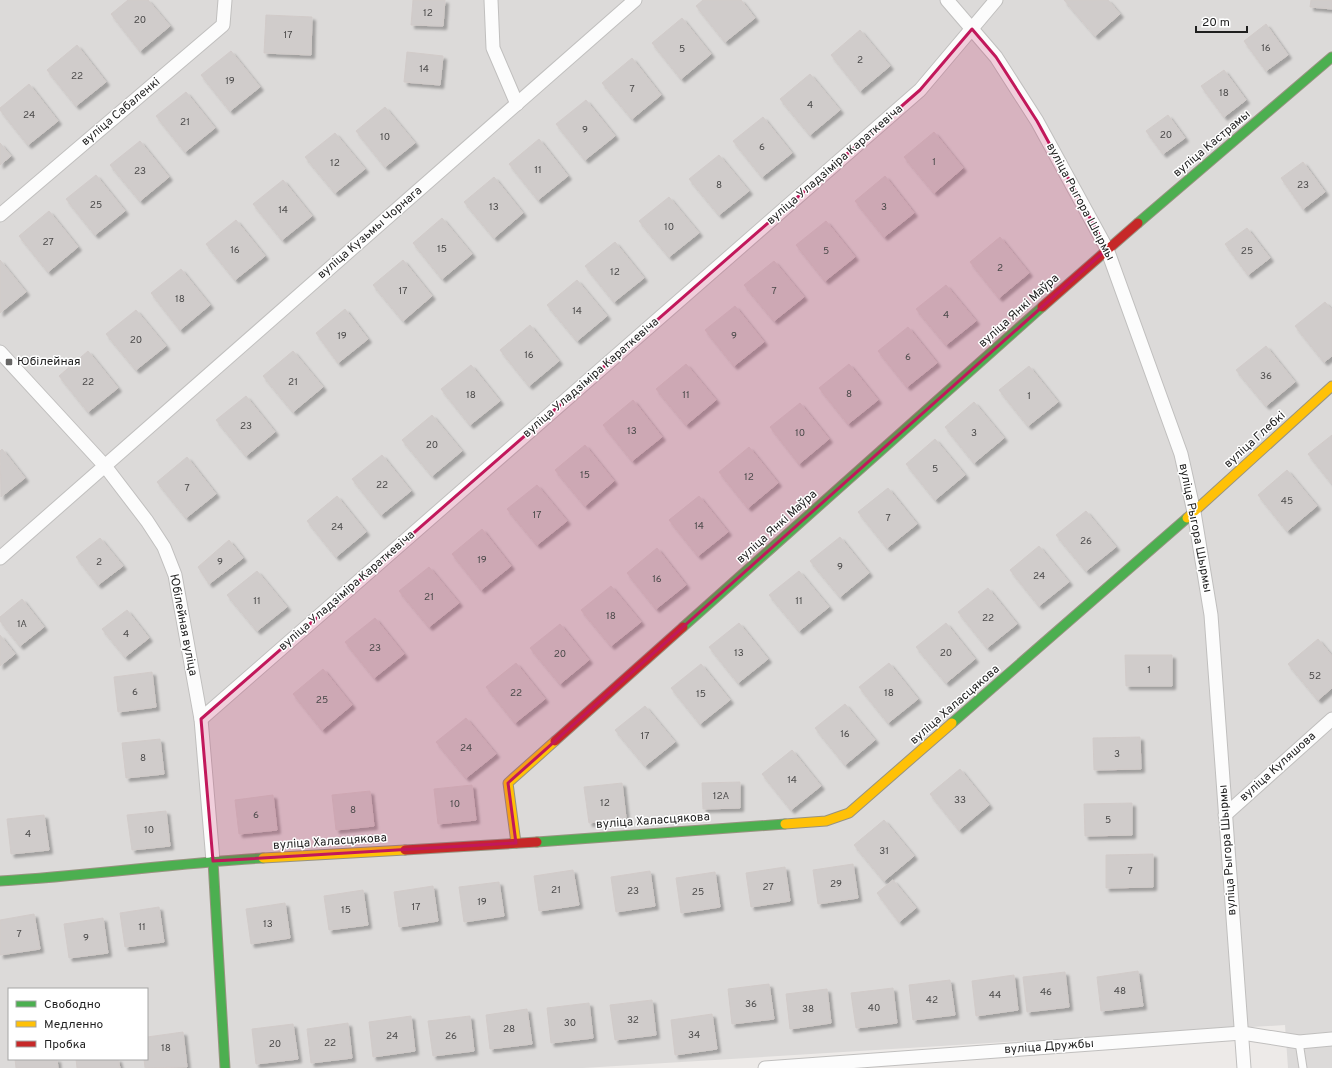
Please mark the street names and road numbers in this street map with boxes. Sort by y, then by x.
street label: вуліца Сабаленкі [78,74,164,150]
street label: вуліца Уладзіміра Караткевіча [763,101,907,229]
street label: вуліца Кастрамы [1170,107,1254,181]
street label: вуліца Рыгора Шырмы [1042,140,1118,264]
street label: вуліца Кузьмы Чорнага [314,183,426,283]
street label: вуліца Янкі Маўра [975,271,1063,351]
street label: вуліца Уладзіміра Караткевіча [519,314,663,442]
street label: вуліца Глебкі [1221,408,1289,472]
street label: вуліца Рыгора Шырмы [1175,462,1215,594]
street label: вуліца Янкі Маўра [733,487,821,567]
street label: вуліца Уладзіміра Караткевіча [275,527,419,655]
street label: Юбілейная вуліца [165,573,201,677]
street label: вуліца Халасцякова [907,662,1003,748]
street label: вуліца Куляшова [1236,728,1320,806]
street label: вуліца Рыгора Шырмы [1215,784,1241,916]
street label: вуліца Халасцякова [596,809,710,833]
street label: вуліца Халасцякова [273,830,387,854]
street label: вуліца Дружбы [1004,1036,1094,1058]

